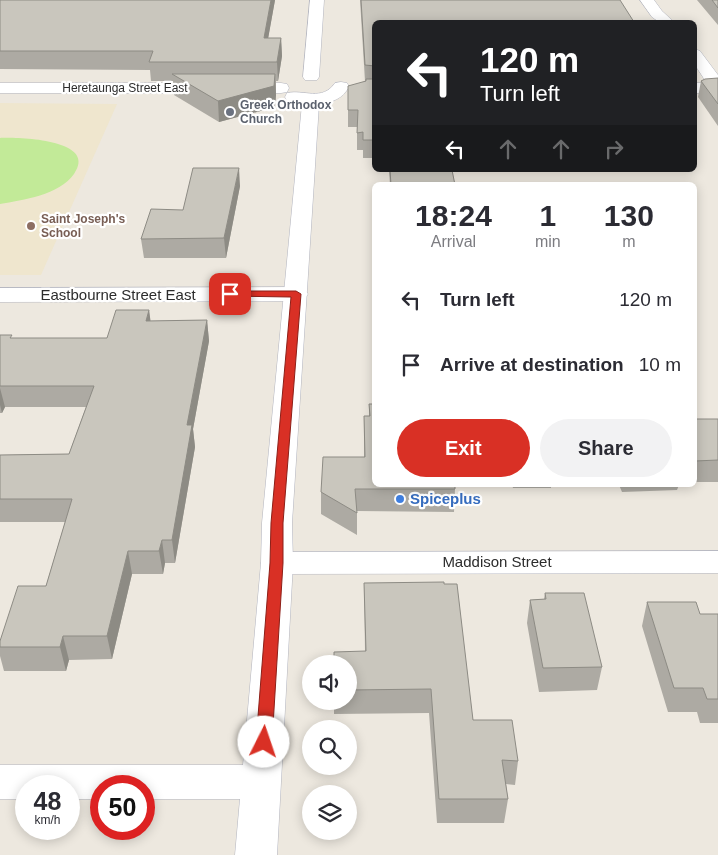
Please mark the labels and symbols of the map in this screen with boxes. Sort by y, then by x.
street label: Heretaunga Street East [62,81,188,95]
place label: Greek Orthodox Church [240,98,332,126]
marker: Greek Orthodox Church [224,106,236,118]
place label: Saint Joseph's School [41,212,126,240]
marker: Saint Joseph's School [25,220,37,232]
pin [209,273,251,315]
street label: Eastbourne Street East [40,286,196,303]
place label: Spiceplus [410,490,481,507]
marker: Spiceplus [394,493,406,505]
street label: Maddison Street [442,553,552,570]
position arrow [237,715,289,767]
speed limit sign: 50 [90,775,155,840]

